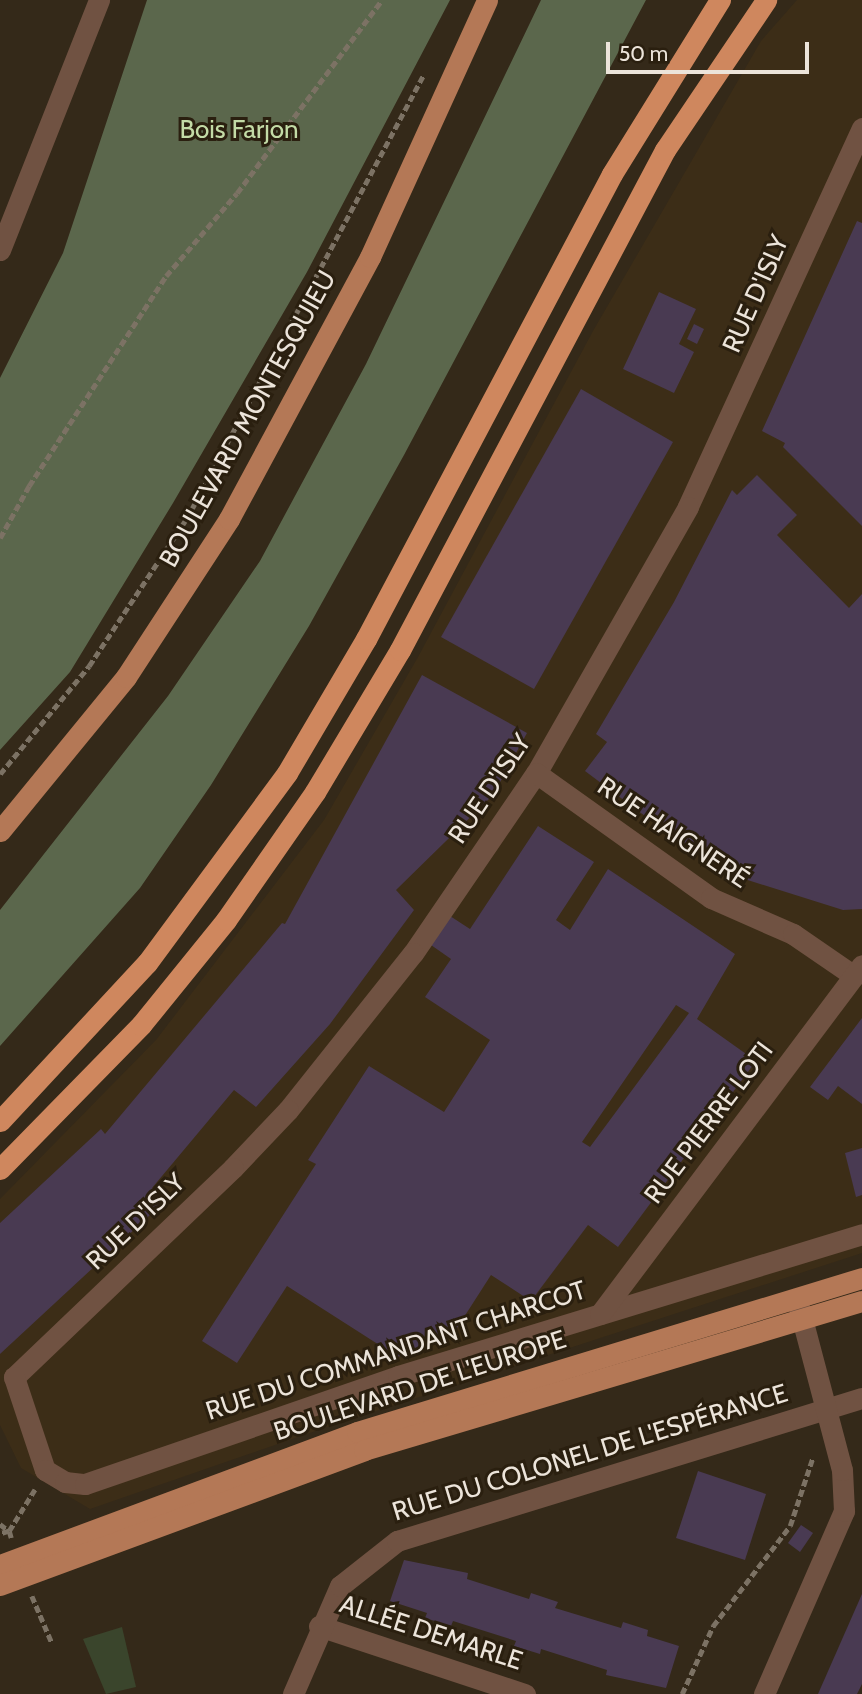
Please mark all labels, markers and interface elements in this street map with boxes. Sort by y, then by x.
scale bar [610,28,813,72]
text: 50 m [619,41,668,66]
park label: Bois Farjon [179,114,299,146]
street label: RUE D'ISLY [716,230,796,358]
street label: BOULEVARD MONTESQUIEU [153,265,343,573]
street label: RUE D'ISLY [442,728,538,850]
street label: RUE HAIGNERÉ [591,771,755,895]
street label: RUE PIERRE LOTI [638,1036,780,1210]
street label: RUE D'ISLY [80,1167,192,1277]
street label: RUE DU COMMANDANT CHARCOT [202,1275,590,1427]
street label: BOULEVARD DE L'EUROPE [270,1324,570,1448]
street label: RUE DU COLONEL DE L'ESPÉRANCE [389,1378,791,1528]
street label: ALLÉE DEMARLE [336,1589,526,1677]

